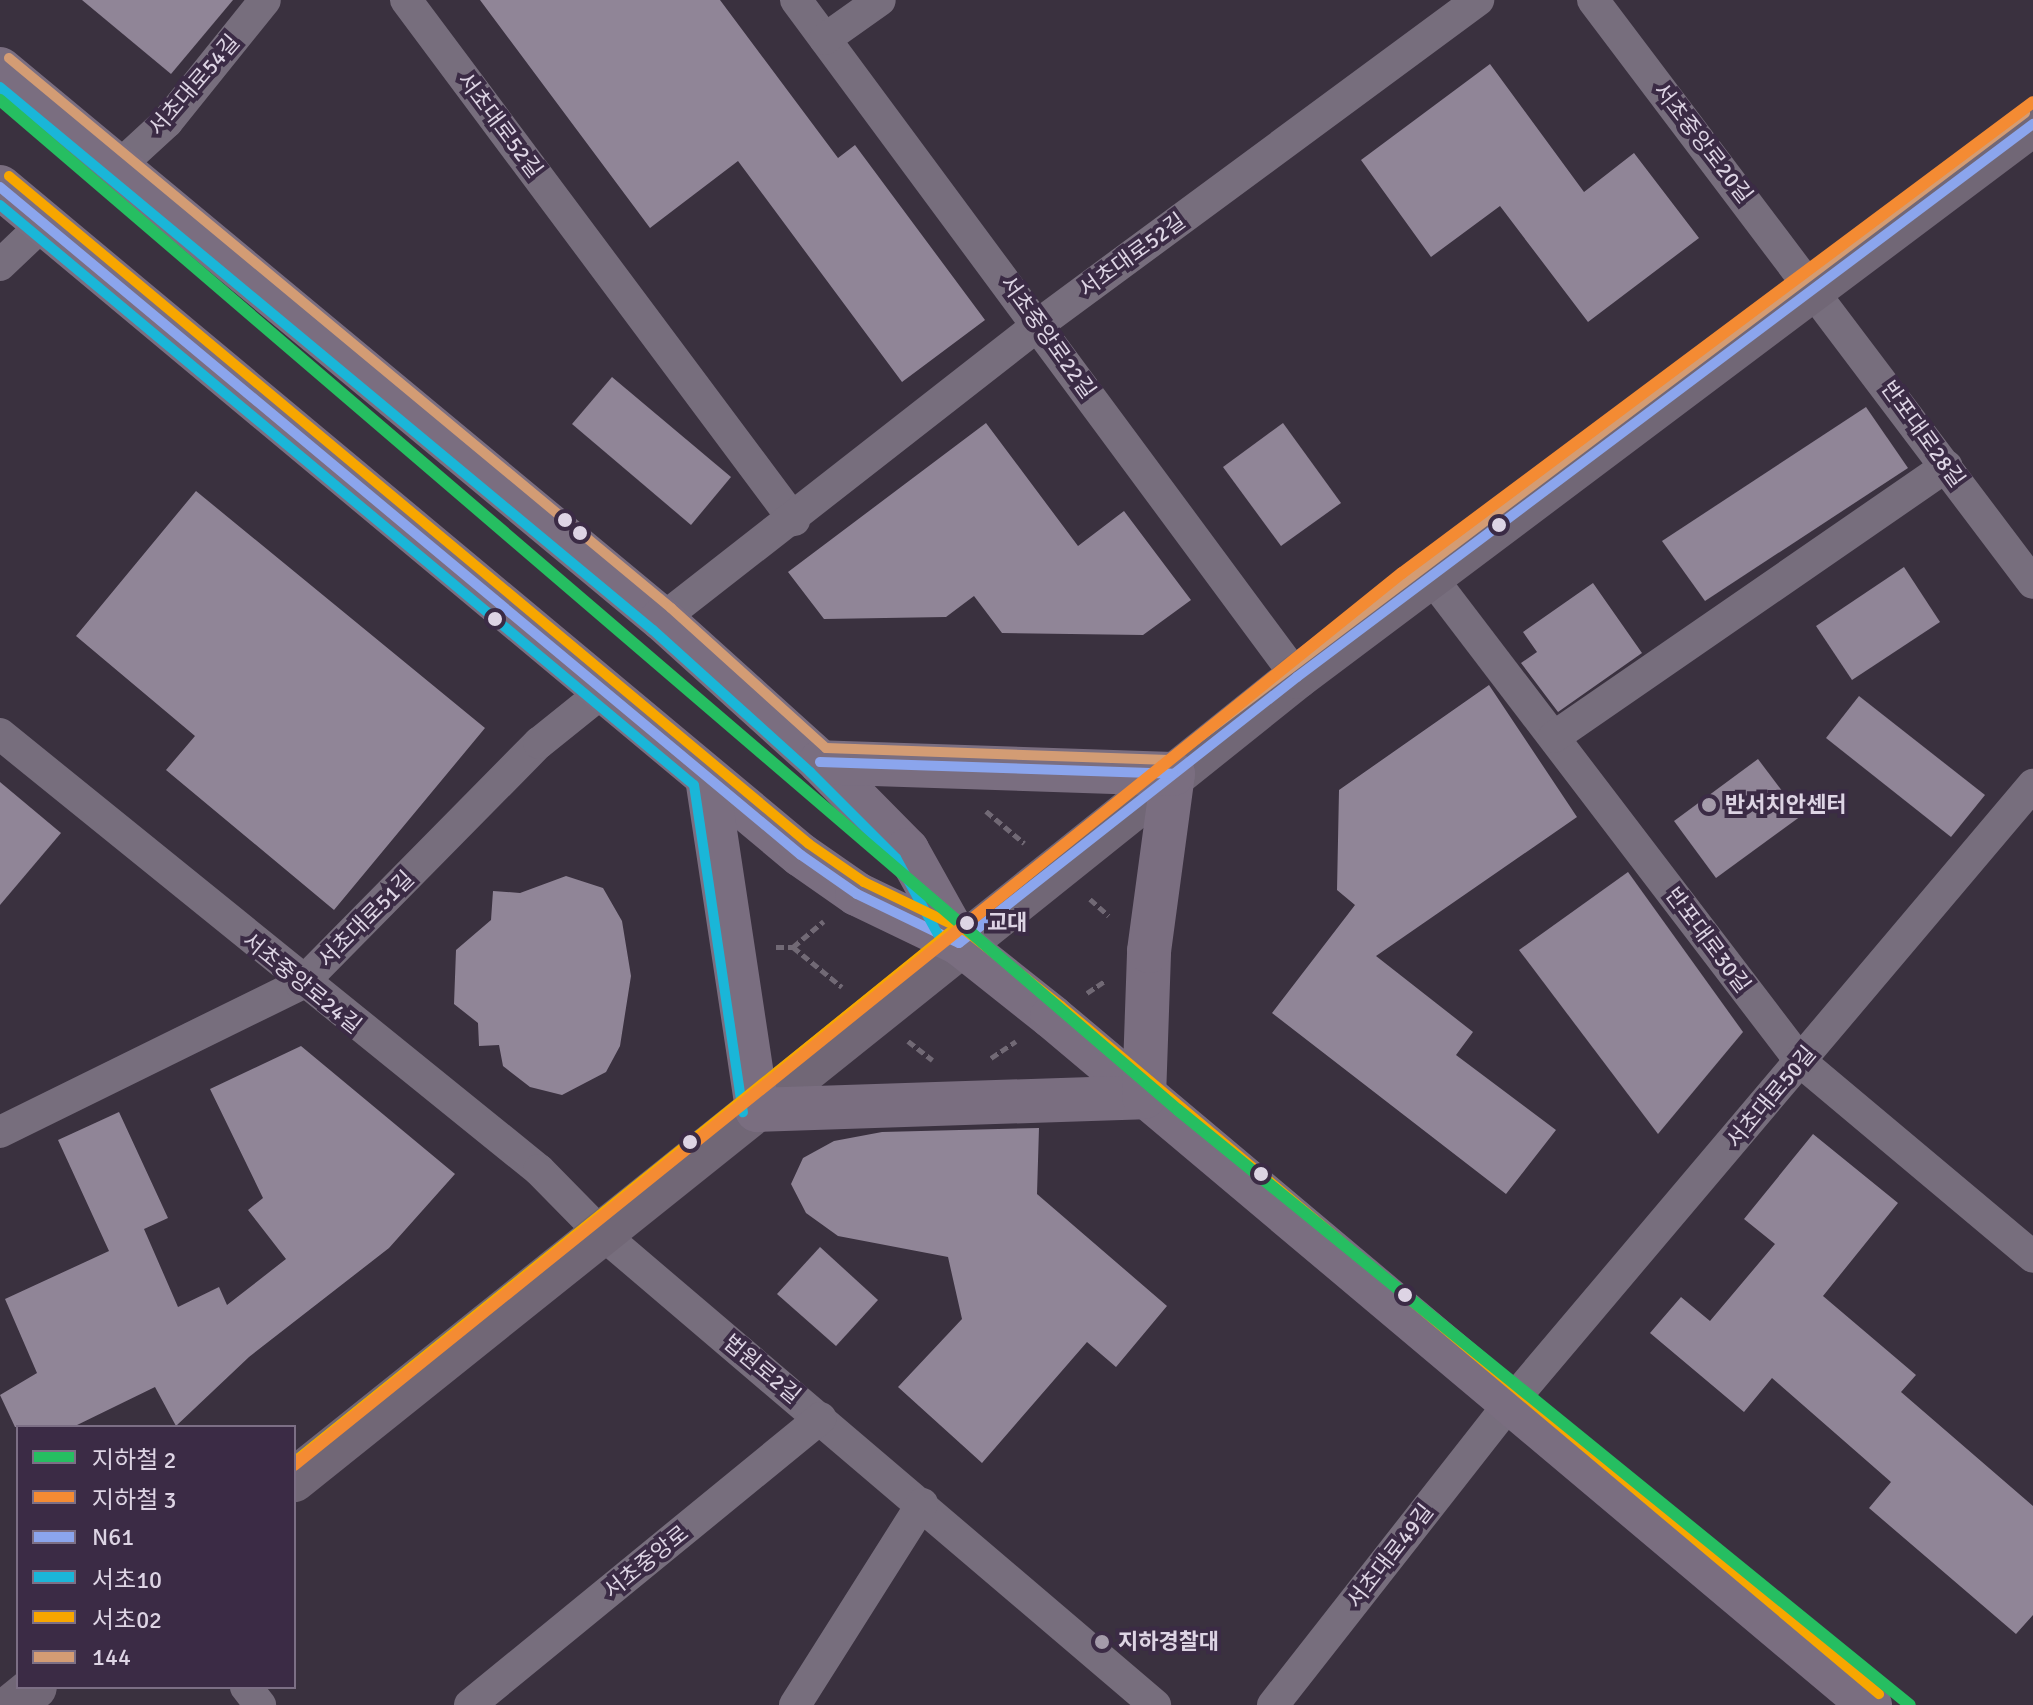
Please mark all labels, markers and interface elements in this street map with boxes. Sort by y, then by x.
street label: 서초대로54길 [143,29,245,141]
street label: 서초대로52길 [452,67,548,183]
street label: 서초중앙로20길 [1648,78,1758,208]
street label: 서초대로52길 [1074,208,1190,302]
street label: 서초중앙로22길 [995,271,1101,403]
street label: 반포대로28길 [1876,376,1970,492]
unlabelled marker [557,512,573,528]
unlabelled marker [1491,517,1507,533]
unlabelled marker [572,525,588,541]
unlabelled marker [487,611,503,627]
place label: 반서치안센터 [1725,792,1846,818]
marker: 반서치안센터 [1700,796,1718,814]
street label: 서초대로51길 [312,865,420,973]
street label: 반포대로30길 [1660,882,1756,998]
marker: 교대 [954,910,980,936]
place label: 교대 [987,910,1027,936]
street label: 서초중앙로24길 [237,927,367,1039]
street label: 서초대로50길 [1721,1041,1821,1153]
unlabelled marker [682,1134,698,1150]
unlabelled marker [1253,1166,1269,1182]
unlabelled marker [1397,1287,1413,1303]
street label: 법원로2길 [718,1329,806,1409]
legend [16,1425,296,1689]
text: 지하철 2 [92,1445,176,1475]
text: 지하철 3 [92,1485,176,1515]
street label: 서초대로49길 [1341,1499,1439,1613]
street label: 서초중앙로 [598,1520,694,1604]
text: N61 [92,1522,134,1552]
text: 서초10 [92,1565,162,1595]
text: 서초02 [92,1605,162,1635]
place label: 지하경찰대 [1118,1629,1219,1655]
marker: 지하경찰대 [1093,1633,1111,1651]
text: 144 [92,1642,131,1672]

